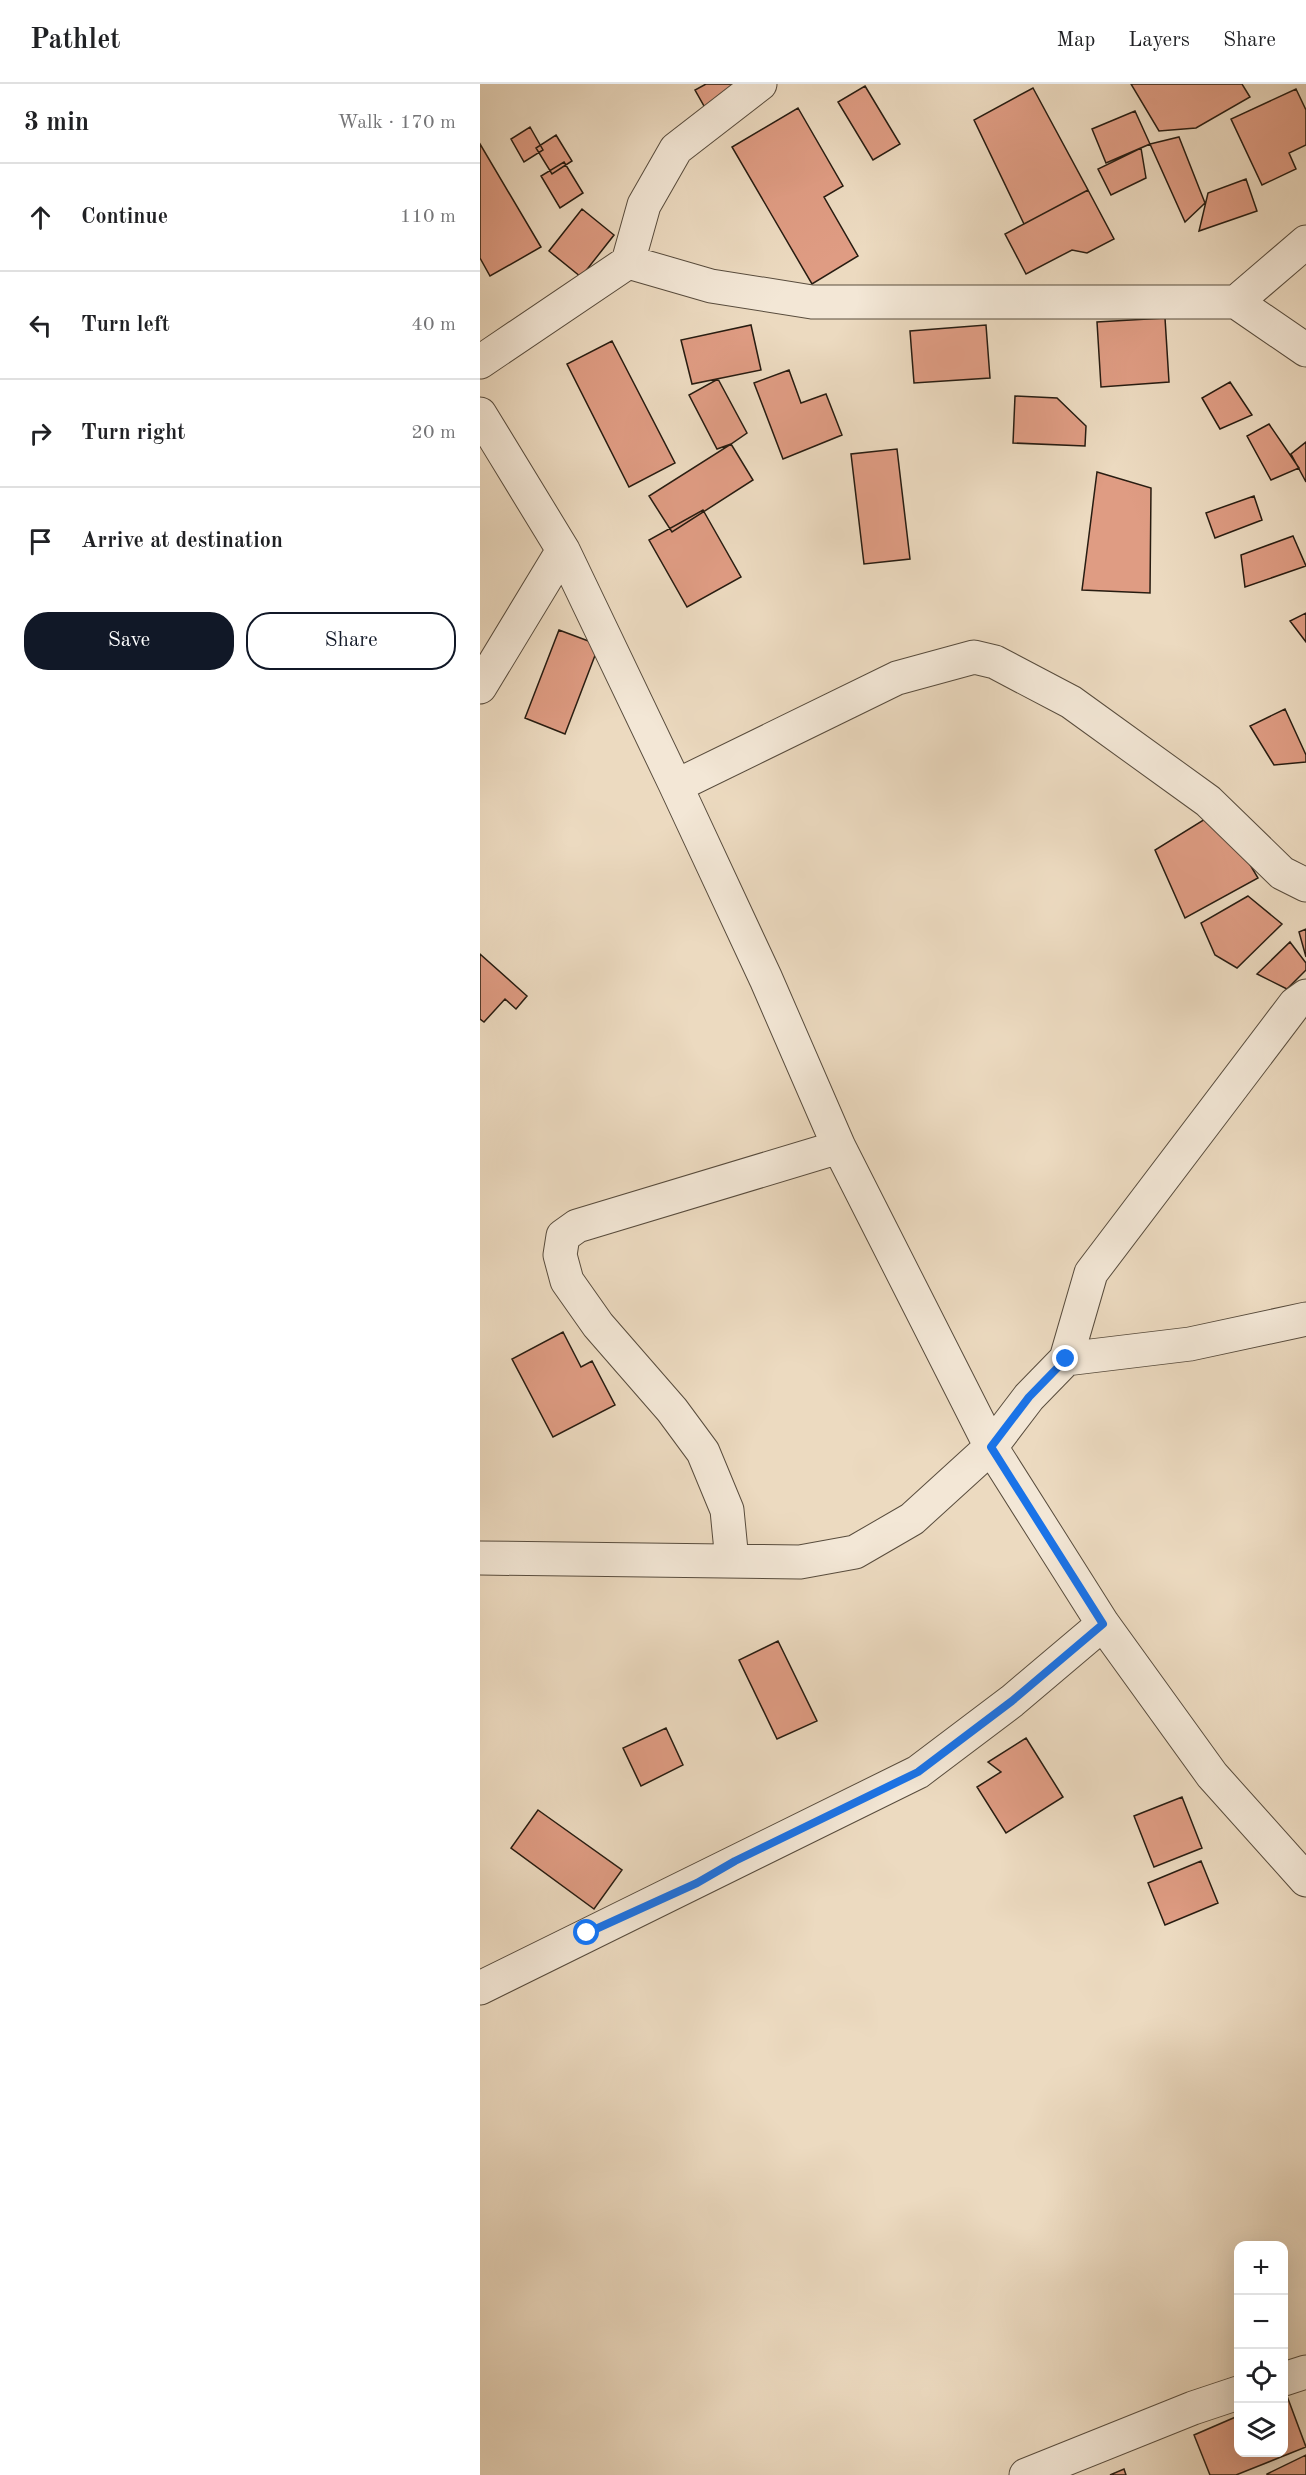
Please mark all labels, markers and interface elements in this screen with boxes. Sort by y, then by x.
text: Pathlet [30,27,121,55]
text: Map [1056,30,1095,51]
text: Layers [1128,30,1190,51]
text: Share [1223,30,1276,51]
text: 3 min [24,110,89,136]
text: Walk · 170 m [337,113,456,133]
icon: ahead [24,201,57,234]
text: Continue [81,206,168,228]
text: 110 m [400,207,456,227]
icon: left [24,309,57,342]
text: Turn left [81,314,170,336]
text: 40 m [411,315,456,335]
icon: right [24,417,57,450]
text: Turn right [81,422,185,444]
text: 20 m [411,423,456,443]
icon: arrive [24,525,57,558]
text: Arrive at destination [81,530,283,552]
button: Save [24,612,234,670]
button: Share [246,612,456,670]
route end [1052,1345,1078,1371]
route start [573,1919,599,1945]
map controls [1234,2241,1288,2457]
button: + [1234,2241,1288,2295]
button: − [1234,2295,1288,2349]
button: locate [1234,2349,1288,2403]
button: layers [1234,2403,1288,2457]

